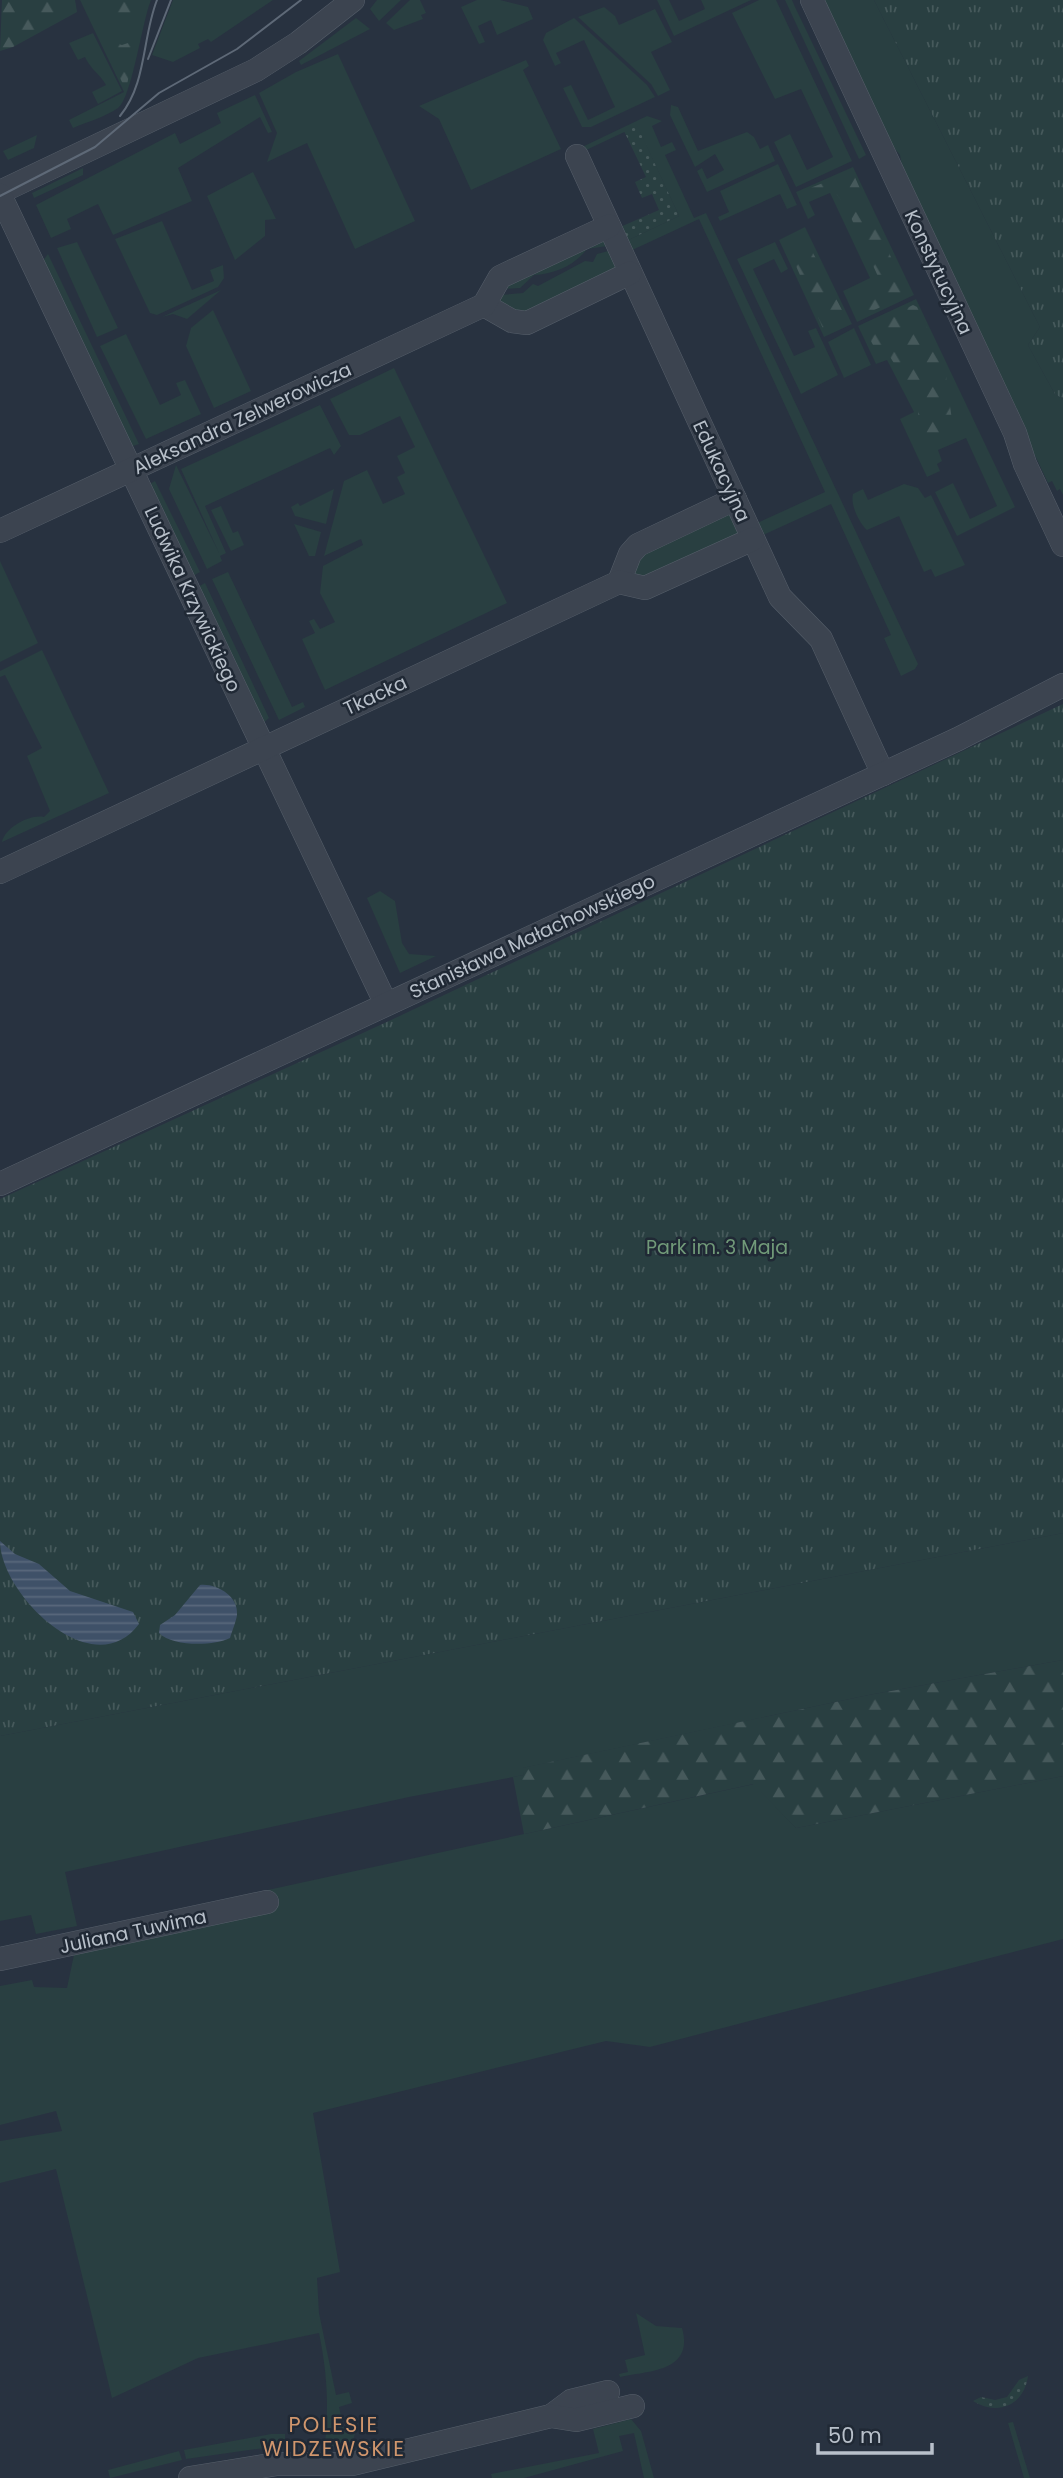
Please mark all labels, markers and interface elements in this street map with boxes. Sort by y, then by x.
street label: Konstytucyjna [898,206,979,339]
street label: Aleksandra Zelwerowicza [128,356,356,481]
street label: Edukacyjna [686,416,757,526]
street label: Ludwika Krzywickiego [138,502,247,696]
street label: Tkacka [339,669,411,722]
street label: Stanisława Małachowskiego [405,868,659,1005]
park label: Park im. 3 Maja [646,1234,788,1261]
street label: Juliana Tuwima [57,1903,209,1960]
district label: POLESIE WIDZEWSKIE [262,2410,406,2463]
scale bar [818,2412,932,2456]
text: 50 m [828,2421,882,2450]

